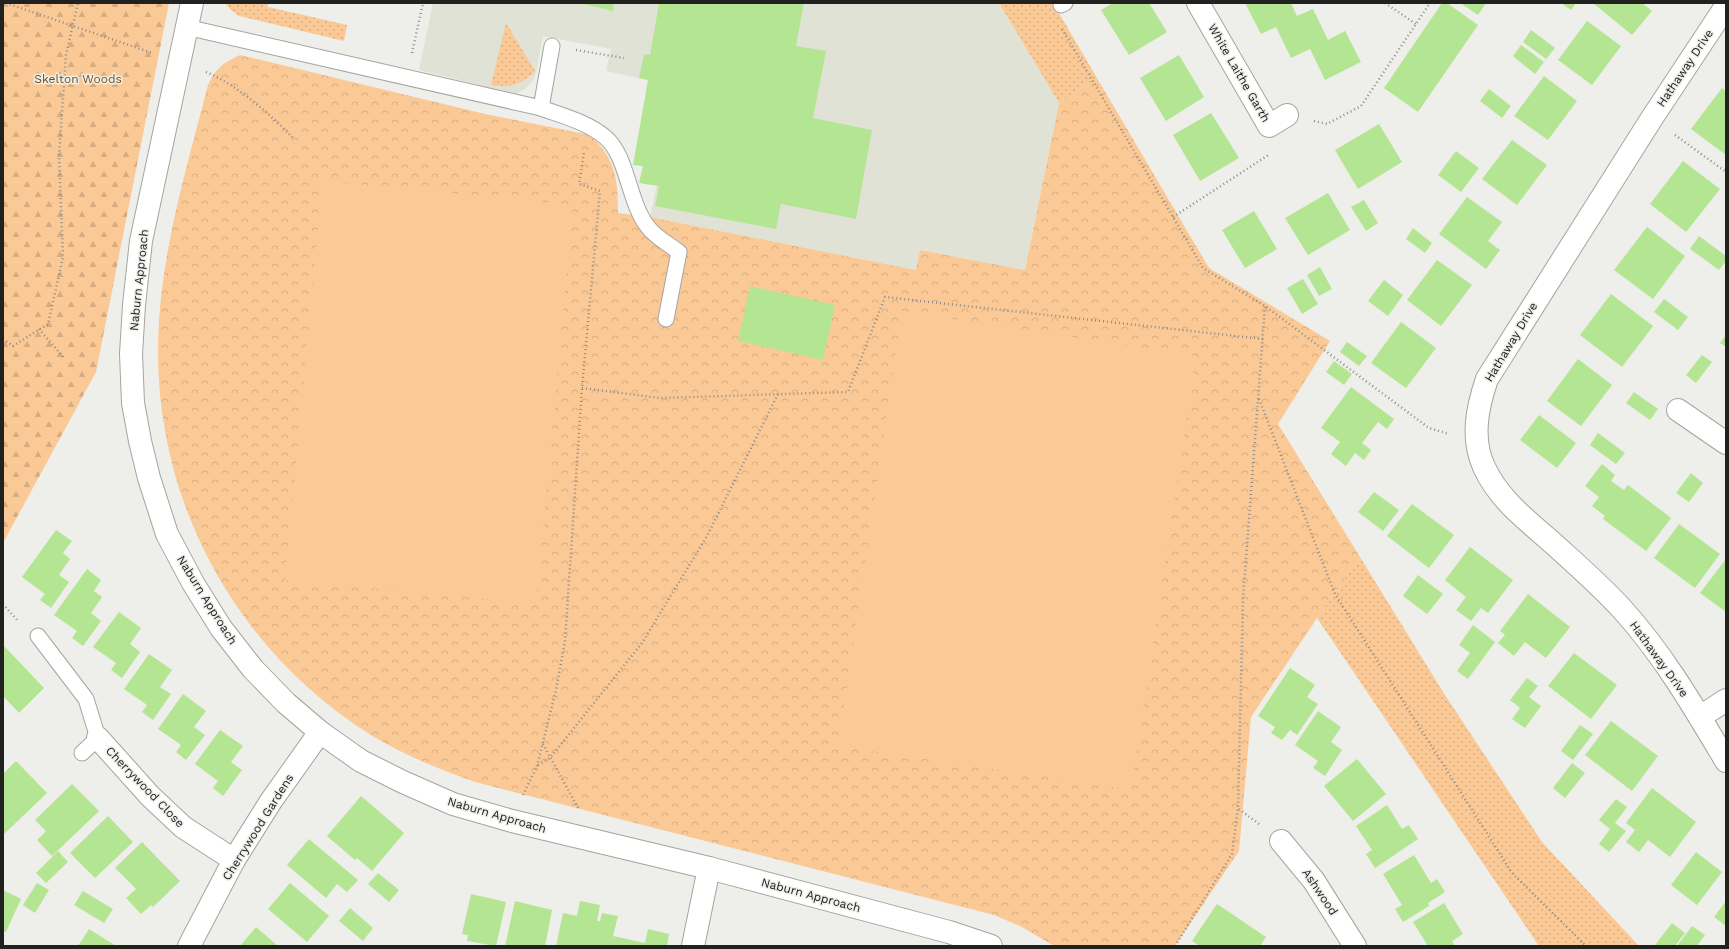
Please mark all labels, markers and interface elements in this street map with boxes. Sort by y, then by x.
street label: White Laithe Garth [1205,21,1273,125]
street label: Hathaway Drive [1654,26,1716,109]
park label: Skelton Woods [34,72,122,86]
street label: Naburn Approach [127,228,151,332]
street label: Hathaway Drive [1482,300,1540,384]
street label: Naburn Approach [174,553,240,647]
street label: Hathaway Drive [1627,618,1691,700]
street label: Cherrywood Close [103,744,187,830]
street label: Cherrywood Gardens [220,771,296,883]
street label: Naburn Approach [446,794,548,836]
street label: Ashwood [1299,866,1341,918]
street label: Naburn Approach [760,875,862,915]

